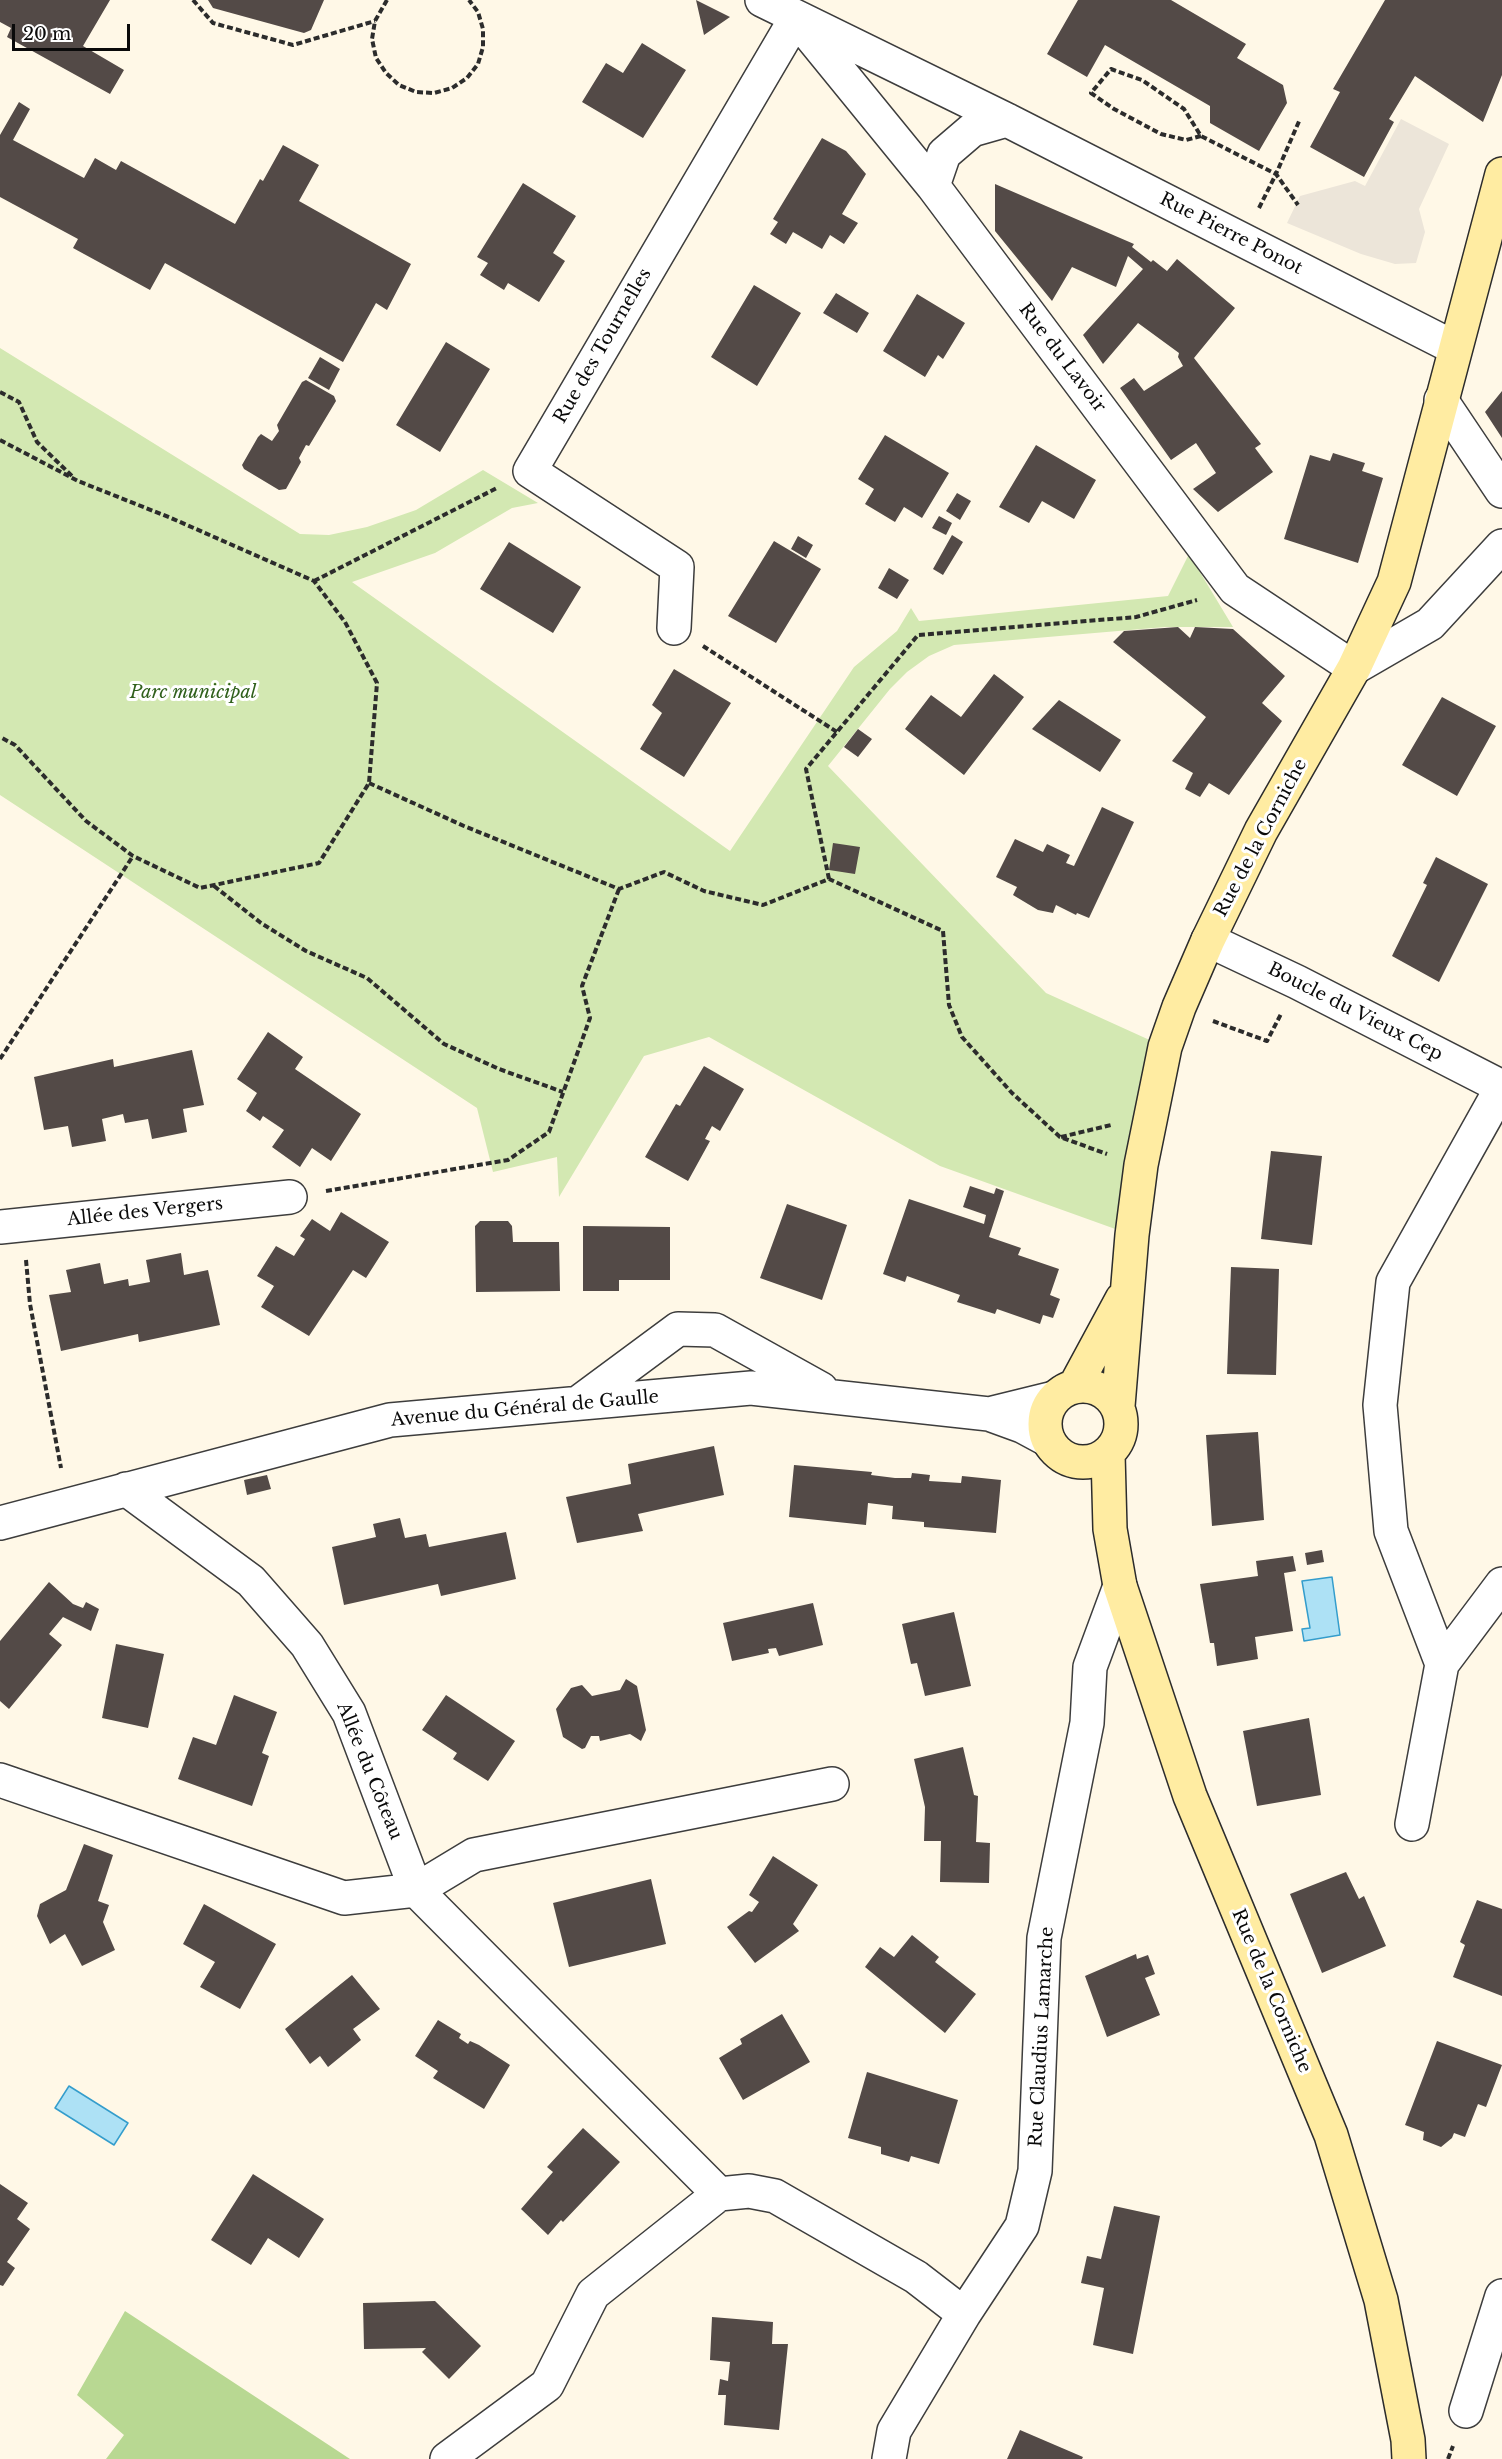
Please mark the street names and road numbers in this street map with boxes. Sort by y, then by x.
street label: Rue Pierre Ponot [1156,189,1306,279]
street label: Rue des Tournelles [550,265,656,427]
street label: Rue du Lavoir [1014,299,1110,417]
street label: Rue de la Corniche [1210,755,1312,921]
street label: Boucle du Vieux Cep [1264,958,1446,1066]
street label: Allée des Vergers [66,1193,224,1231]
street label: Avenue du Général de Gaulle [390,1387,660,1431]
street label: Allée du Côteau [332,1699,406,1843]
street label: Rue de la Corniche [1227,1906,1315,2076]
street label: Rue Claudius Lamarche [1025,1926,1059,2148]

